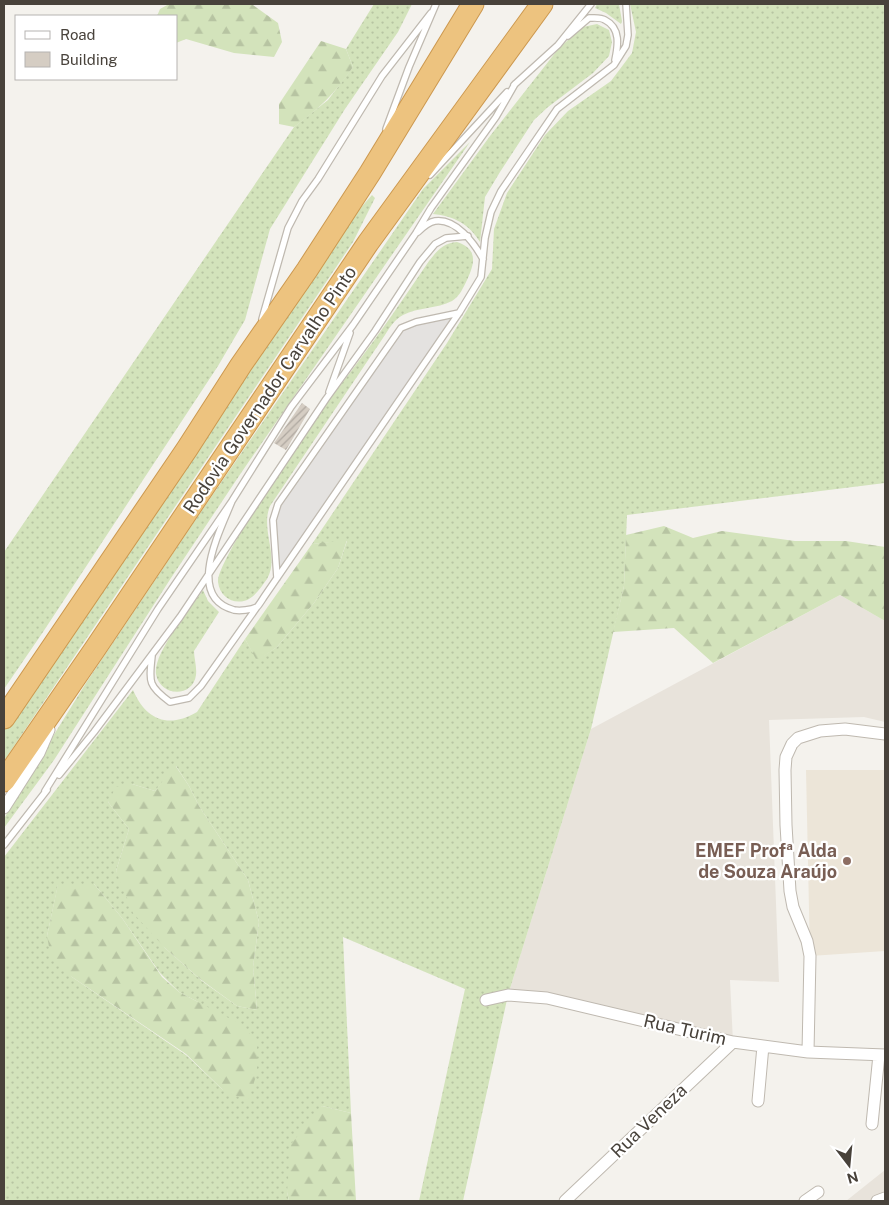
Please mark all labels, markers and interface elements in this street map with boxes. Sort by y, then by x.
legend [15,15,178,80]
text: Road [60,26,96,43]
text: Building [60,51,118,68]
street label: Rodovia Governador Carvalho Pinto [179,262,361,517]
place label: EMEF Profª Alda de Souza Araújo [695,840,837,882]
marker: EMEF Profª Alda de Souza Araújo [841,855,853,867]
street label: Rua Turim [642,1010,729,1049]
street label: Rua Veneza [606,1079,691,1162]
north arrow [824,1140,874,1190]
text: N [845,1168,860,1187]

